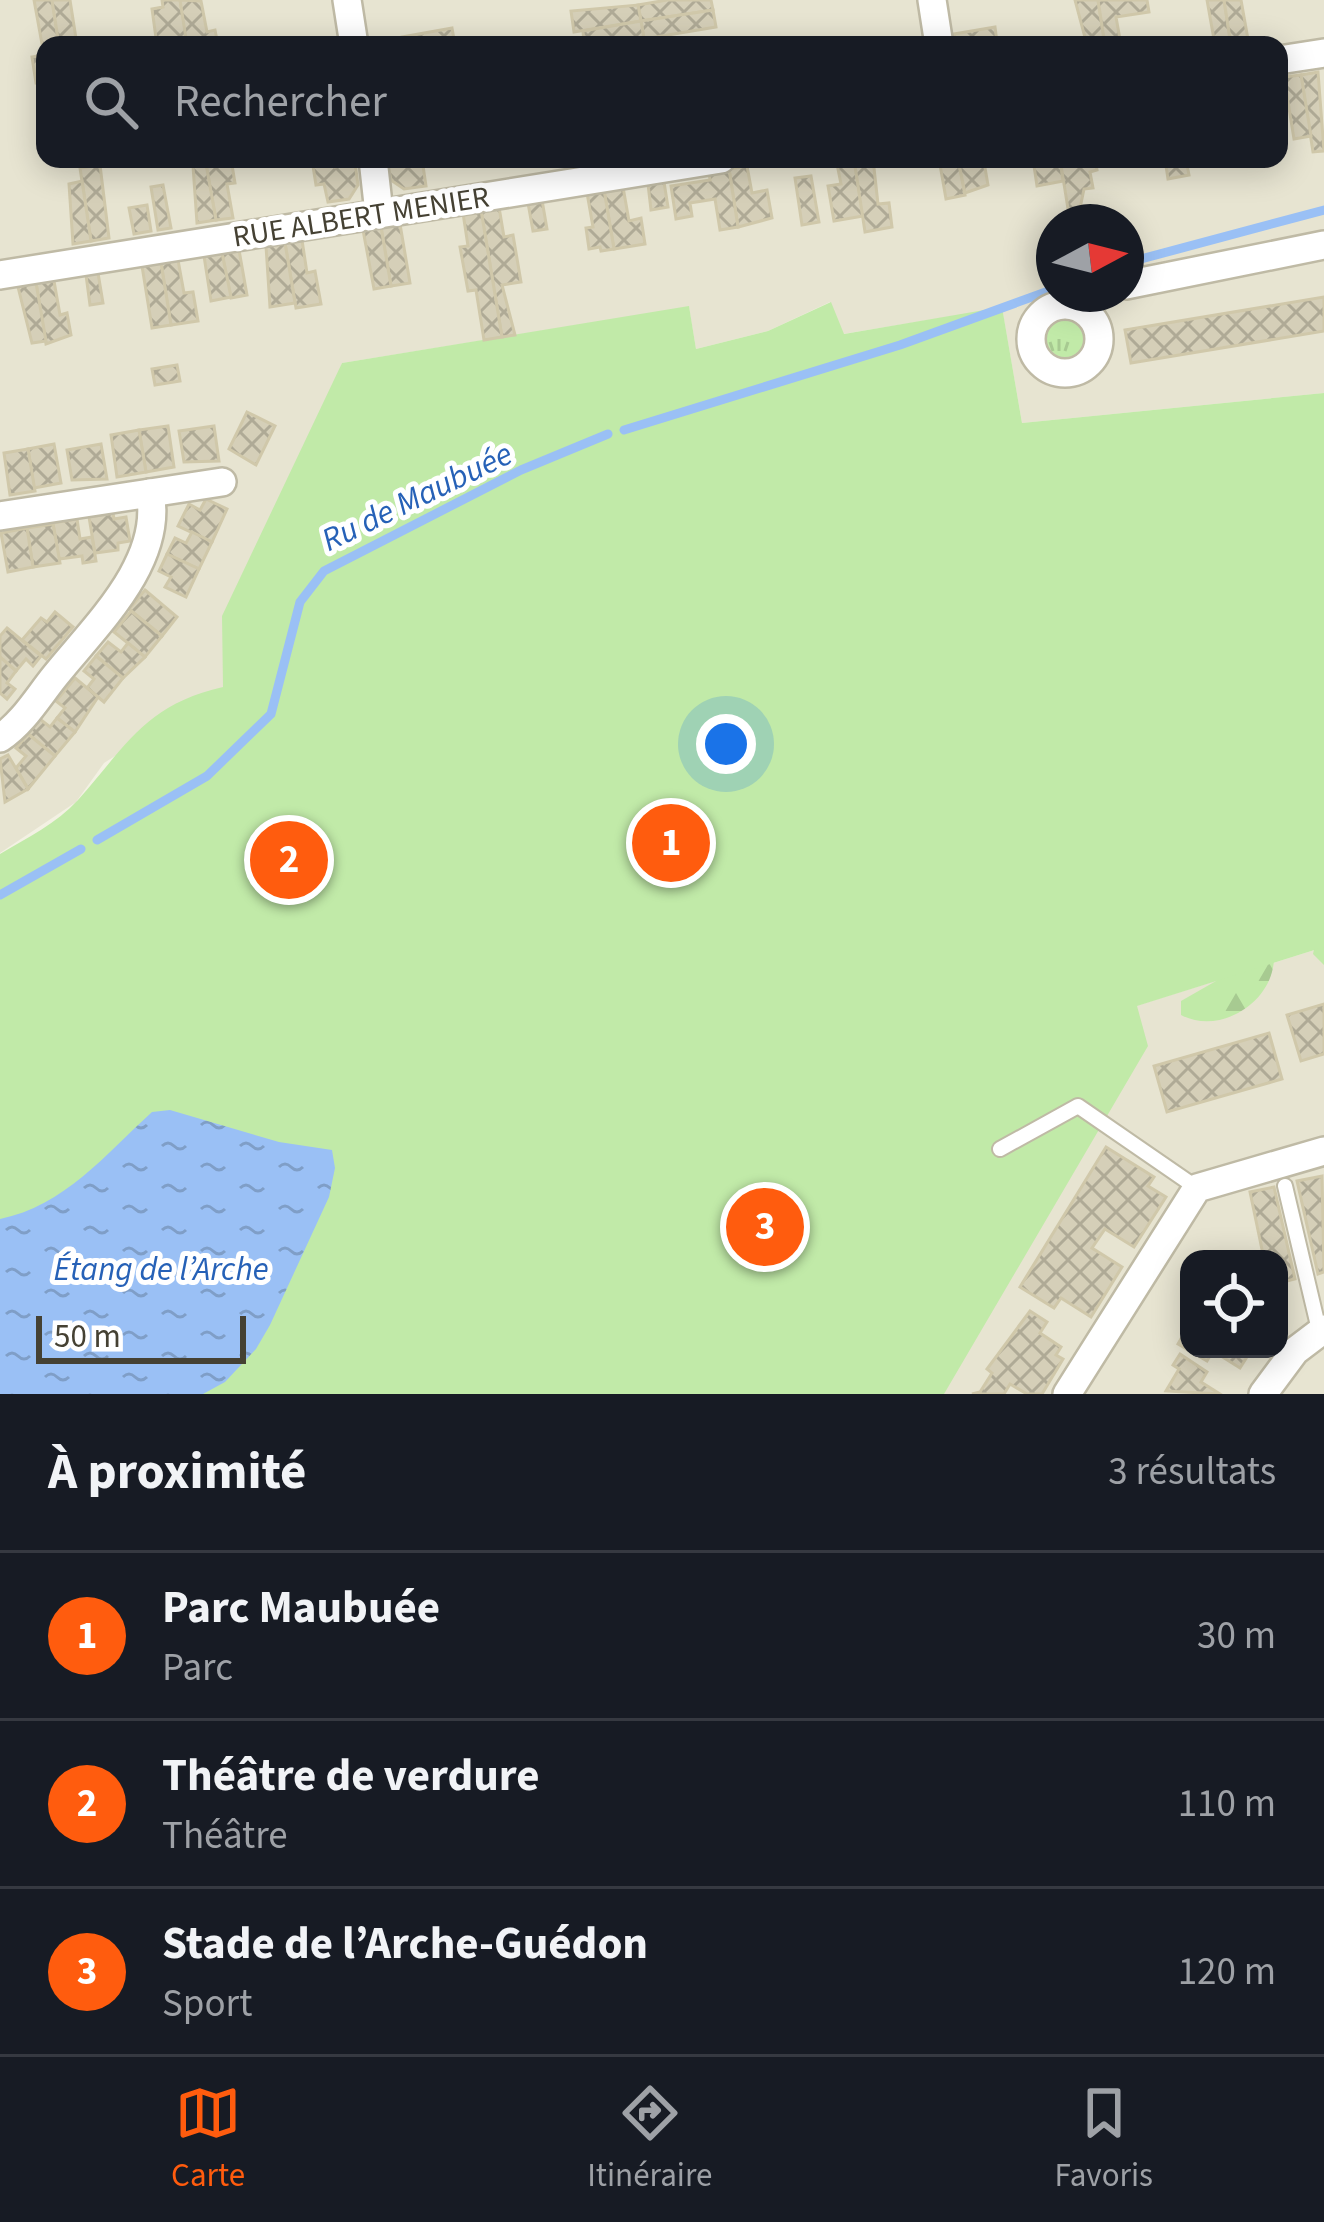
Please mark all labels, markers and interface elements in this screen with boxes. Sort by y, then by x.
search box [36,36,1288,168]
icon: search [78,69,144,135]
text: Rechercher [174,70,387,134]
street label: RUE ALBERT MENIER [230,175,492,259]
north arrow [1036,204,1144,312]
water label: Ru de Maubuée [314,430,520,564]
your location [696,714,756,774]
pin: 1 [632,798,710,888]
pin: 2 [250,815,328,905]
pin: 3 [726,1182,804,1272]
water label: Étang de l’Arche [53,1246,269,1293]
map controls [1180,1250,1288,1358]
button: locate [1180,1250,1288,1358]
scale bar [36,1310,246,1363]
text: 50 m [54,1313,121,1360]
text: À proximité [48,1436,306,1508]
text: 3 résultats [1108,1444,1276,1500]
text: Parc Maubuée [162,1576,440,1640]
text: 1 [77,1608,97,1664]
text: 30 m [1197,1608,1276,1664]
text: Parc [162,1640,233,1696]
text: Théâtre de verdure [162,1744,540,1808]
text: 2 [77,1776,97,1832]
text: 110 m [1178,1776,1276,1832]
text: Théâtre [162,1808,288,1864]
text: Stade de l’Arche-Guédon [162,1912,648,1976]
text: 3 [77,1944,97,2000]
text: 120 m [1178,1944,1276,2000]
text: Sport [162,1976,252,2032]
tab: Carte [171,2080,245,2199]
tab: Itinéraire [587,2080,712,2199]
tab: Favoris [1055,2080,1153,2199]

